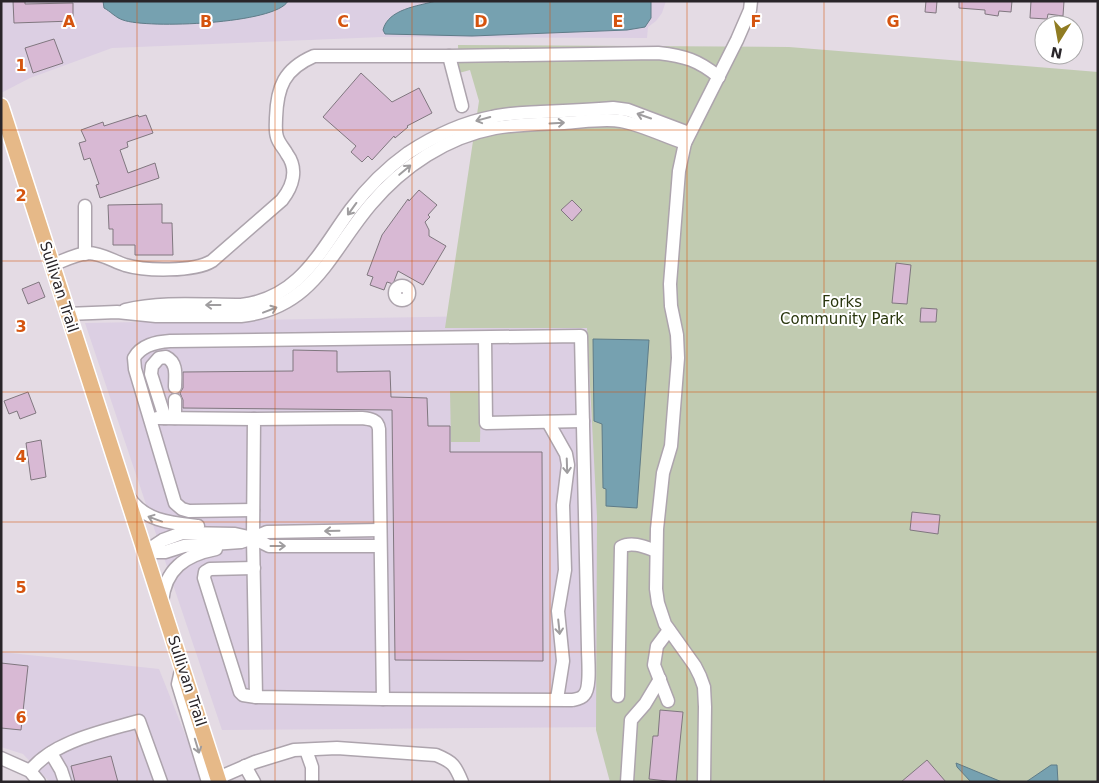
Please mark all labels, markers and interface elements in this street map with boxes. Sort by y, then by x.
text: A [63,12,76,31]
text: B [200,12,212,31]
text: C [337,12,349,31]
text: D [474,12,488,31]
text: E [613,12,623,31]
text: F [751,12,761,31]
text: G [886,12,900,31]
north arrow [1034,15,1084,65]
text: N [1049,44,1064,62]
text: 1 [15,56,27,75]
one-way arrow [637,111,652,120]
one-way arrow [475,115,491,124]
one-way arrow [549,119,565,128]
one-way arrow [399,165,412,176]
text: 2 [15,186,27,205]
one-way arrow [347,202,357,216]
street label: Sullivan Trail [36,239,82,335]
park label: Forks Community Park [780,293,904,328]
one-way arrow [206,300,222,310]
one-way arrow [262,305,277,314]
text: 3 [15,317,27,336]
text: 4 [15,447,27,466]
one-way arrow [562,458,572,474]
one-way arrow [148,514,163,523]
one-way arrow [324,526,340,535]
one-way arrow [270,541,286,551]
text: 5 [15,578,27,597]
one-way arrow [554,619,564,635]
street label: Sullivan Trail [164,633,210,729]
text: 6 [15,708,27,727]
one-way arrow [193,738,202,754]

